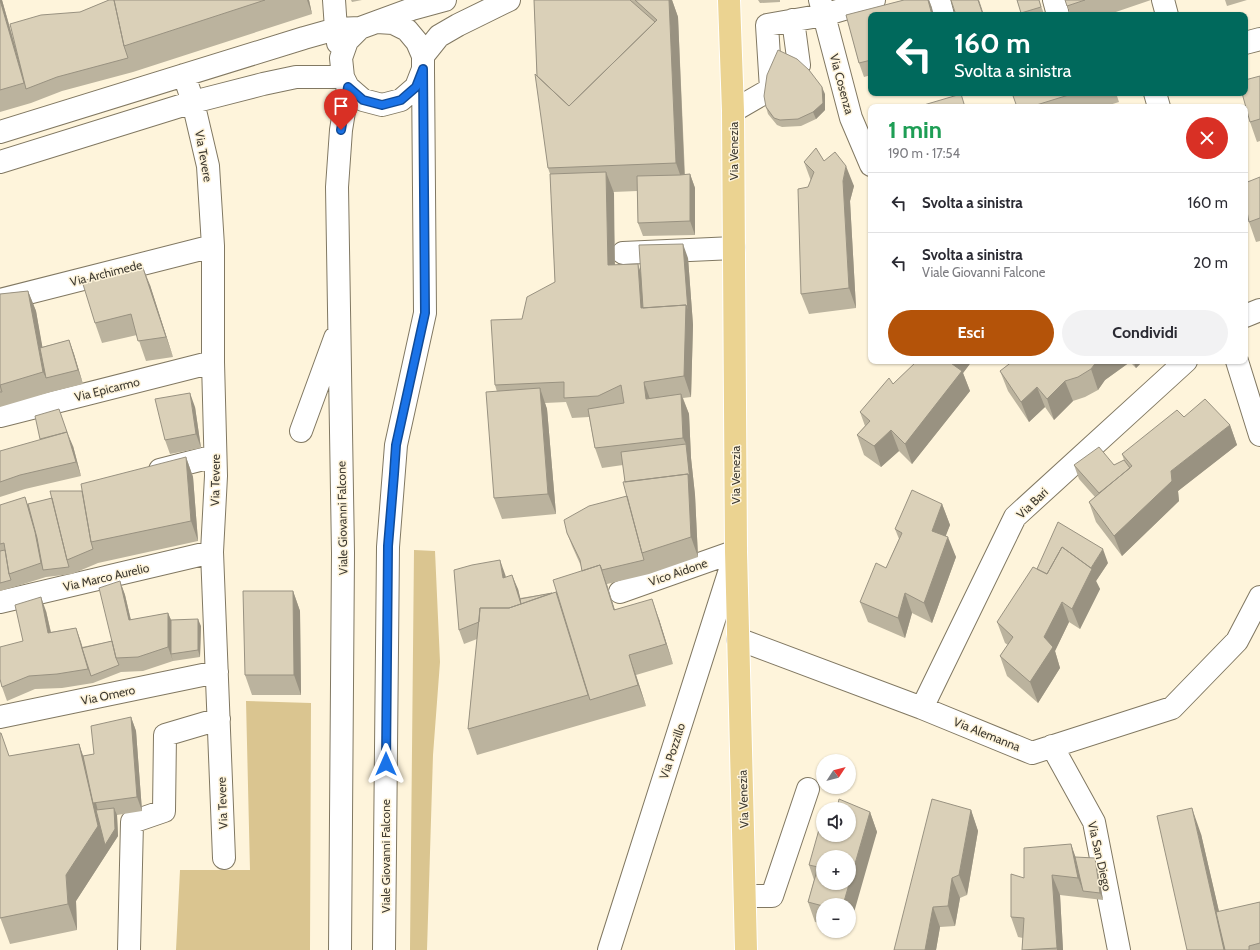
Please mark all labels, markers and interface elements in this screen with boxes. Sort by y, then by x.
text: 160 m [954,26,1030,60]
icon: left [888,28,940,80]
street label: Via Cosenza [827,52,857,116]
text: Svolta a sinistra [954,60,1071,82]
pin [324,89,358,130]
icon: arrive [330,95,352,117]
text: 1 min [888,115,942,144]
button: close [1186,117,1228,159]
street label: Via Venezia [726,122,741,180]
street label: Via Tevere [192,129,216,183]
text: 190 m · 17:54 [888,145,960,161]
icon: left [888,192,910,214]
text: Svolta a sinistra [922,194,1023,212]
text: 160 m [1188,194,1228,212]
text: Svolta a sinistra [922,246,1023,264]
icon: left [888,252,910,274]
text: 20 m [1193,254,1228,272]
street label: Via Archimede [68,257,144,289]
text: Viale Giovanni Falcone [922,264,1046,280]
button: Esci [888,310,1054,356]
button: Condividi [1062,310,1228,356]
street label: Via Epicarmo [73,374,142,404]
street label: Via Venezia [728,446,743,504]
street label: Via Tevere [207,454,223,506]
street label: Viale Giovanni Falcone [334,461,350,575]
street label: Via Bari [1013,484,1051,522]
street label: Vico Aidone [647,555,709,589]
street label: Via Marco Aurelio [61,560,151,594]
street label: Via Omero [80,682,137,708]
street label: Via Alemanna [951,714,1023,754]
street label: Via Pozzillo [656,721,688,781]
position arrow [365,743,407,785]
north arrow [816,754,856,794]
map controls [816,754,856,938]
street label: Via Venezia [734,769,752,828]
street label: Via Tevere [214,777,230,829]
street label: Viale Giovanni Falcone [378,799,393,913]
button: sound [816,802,856,842]
street label: Via San Diego [1085,820,1115,893]
button: + [816,850,856,890]
button: − [816,898,856,938]

